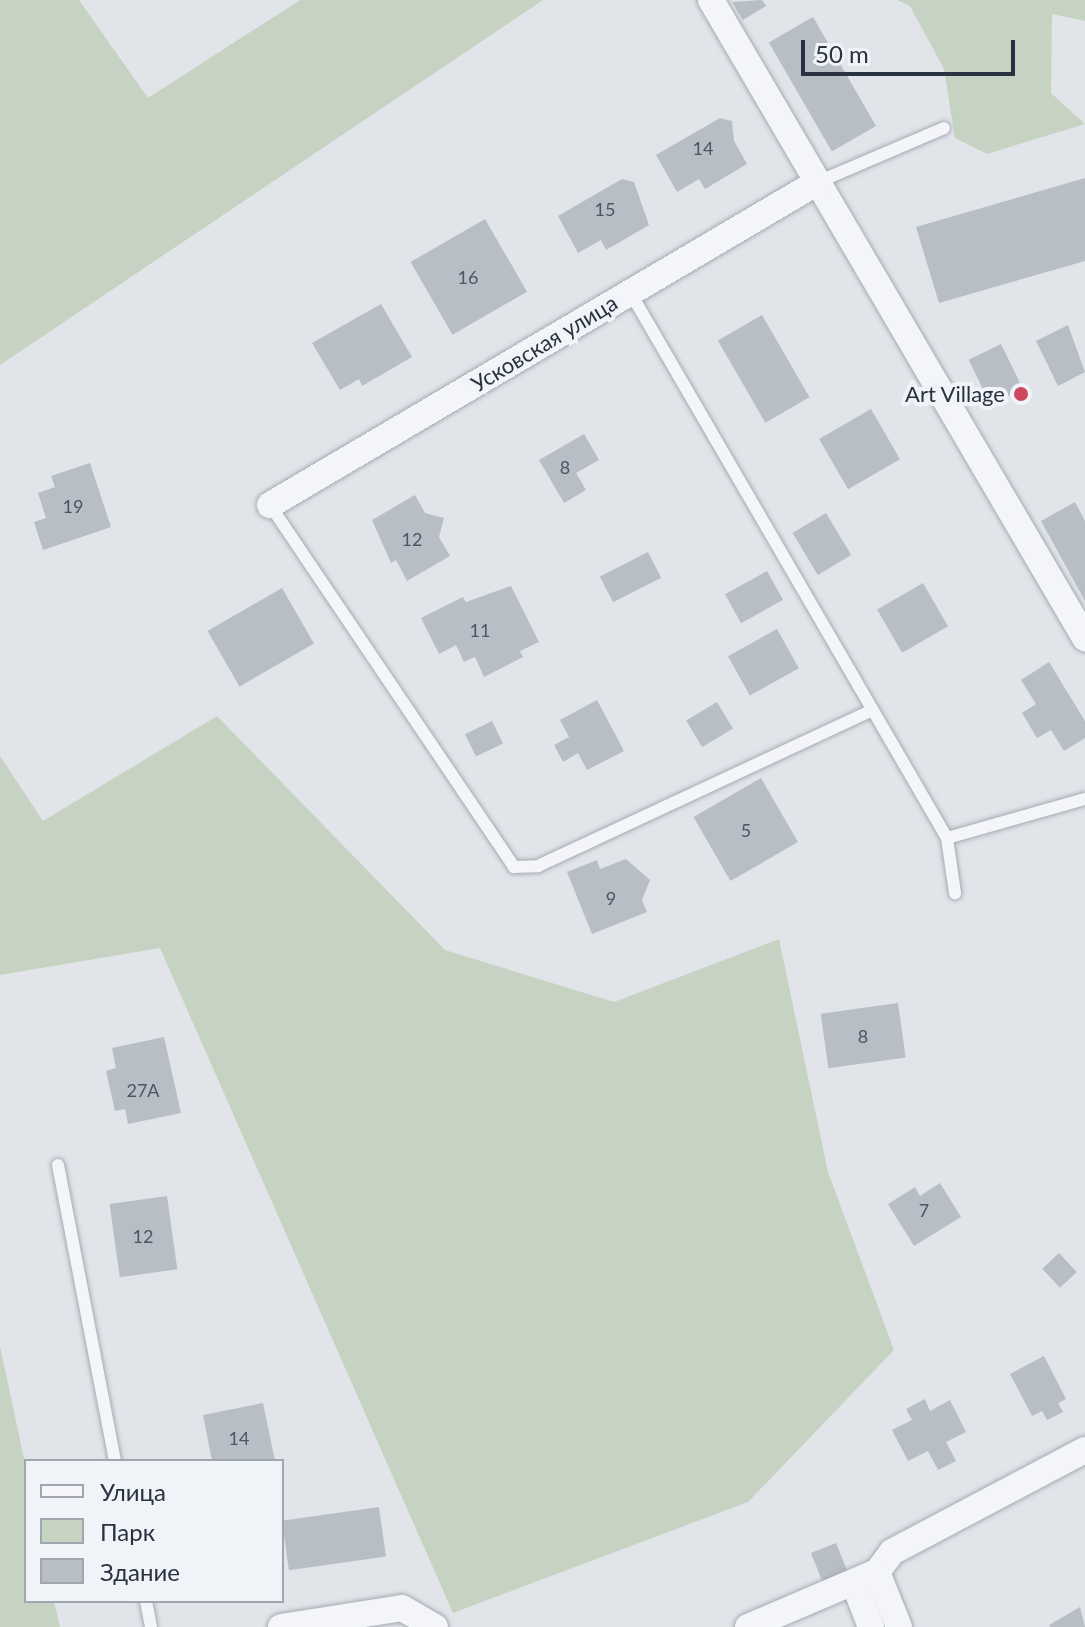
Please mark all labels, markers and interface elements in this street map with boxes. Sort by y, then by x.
scale bar [805,24,1019,74]
text: 50 m [815,39,869,68]
house number: 14 [693,137,713,159]
house number: 15 [595,198,615,220]
house number: 16 [458,266,478,288]
street label: Усковская улица [466,289,622,397]
place label: Art Village [904,381,1005,407]
marker: Art Village [1012,385,1030,403]
house number: 8 [560,456,570,478]
house number: 19 [63,495,83,517]
house number: 12 [402,528,422,550]
house number: 11 [470,619,490,641]
house number: 5 [741,819,751,841]
house number: 9 [606,887,616,909]
house number: 8 [858,1025,868,1047]
house number: 27А [126,1079,160,1101]
house number: 7 [919,1199,929,1221]
house number: 12 [133,1225,153,1247]
house number: 14 [229,1427,249,1449]
legend [24,1459,284,1603]
text: Улица [100,1477,166,1506]
text: Парк [100,1517,155,1546]
text: Здание [100,1557,180,1586]

